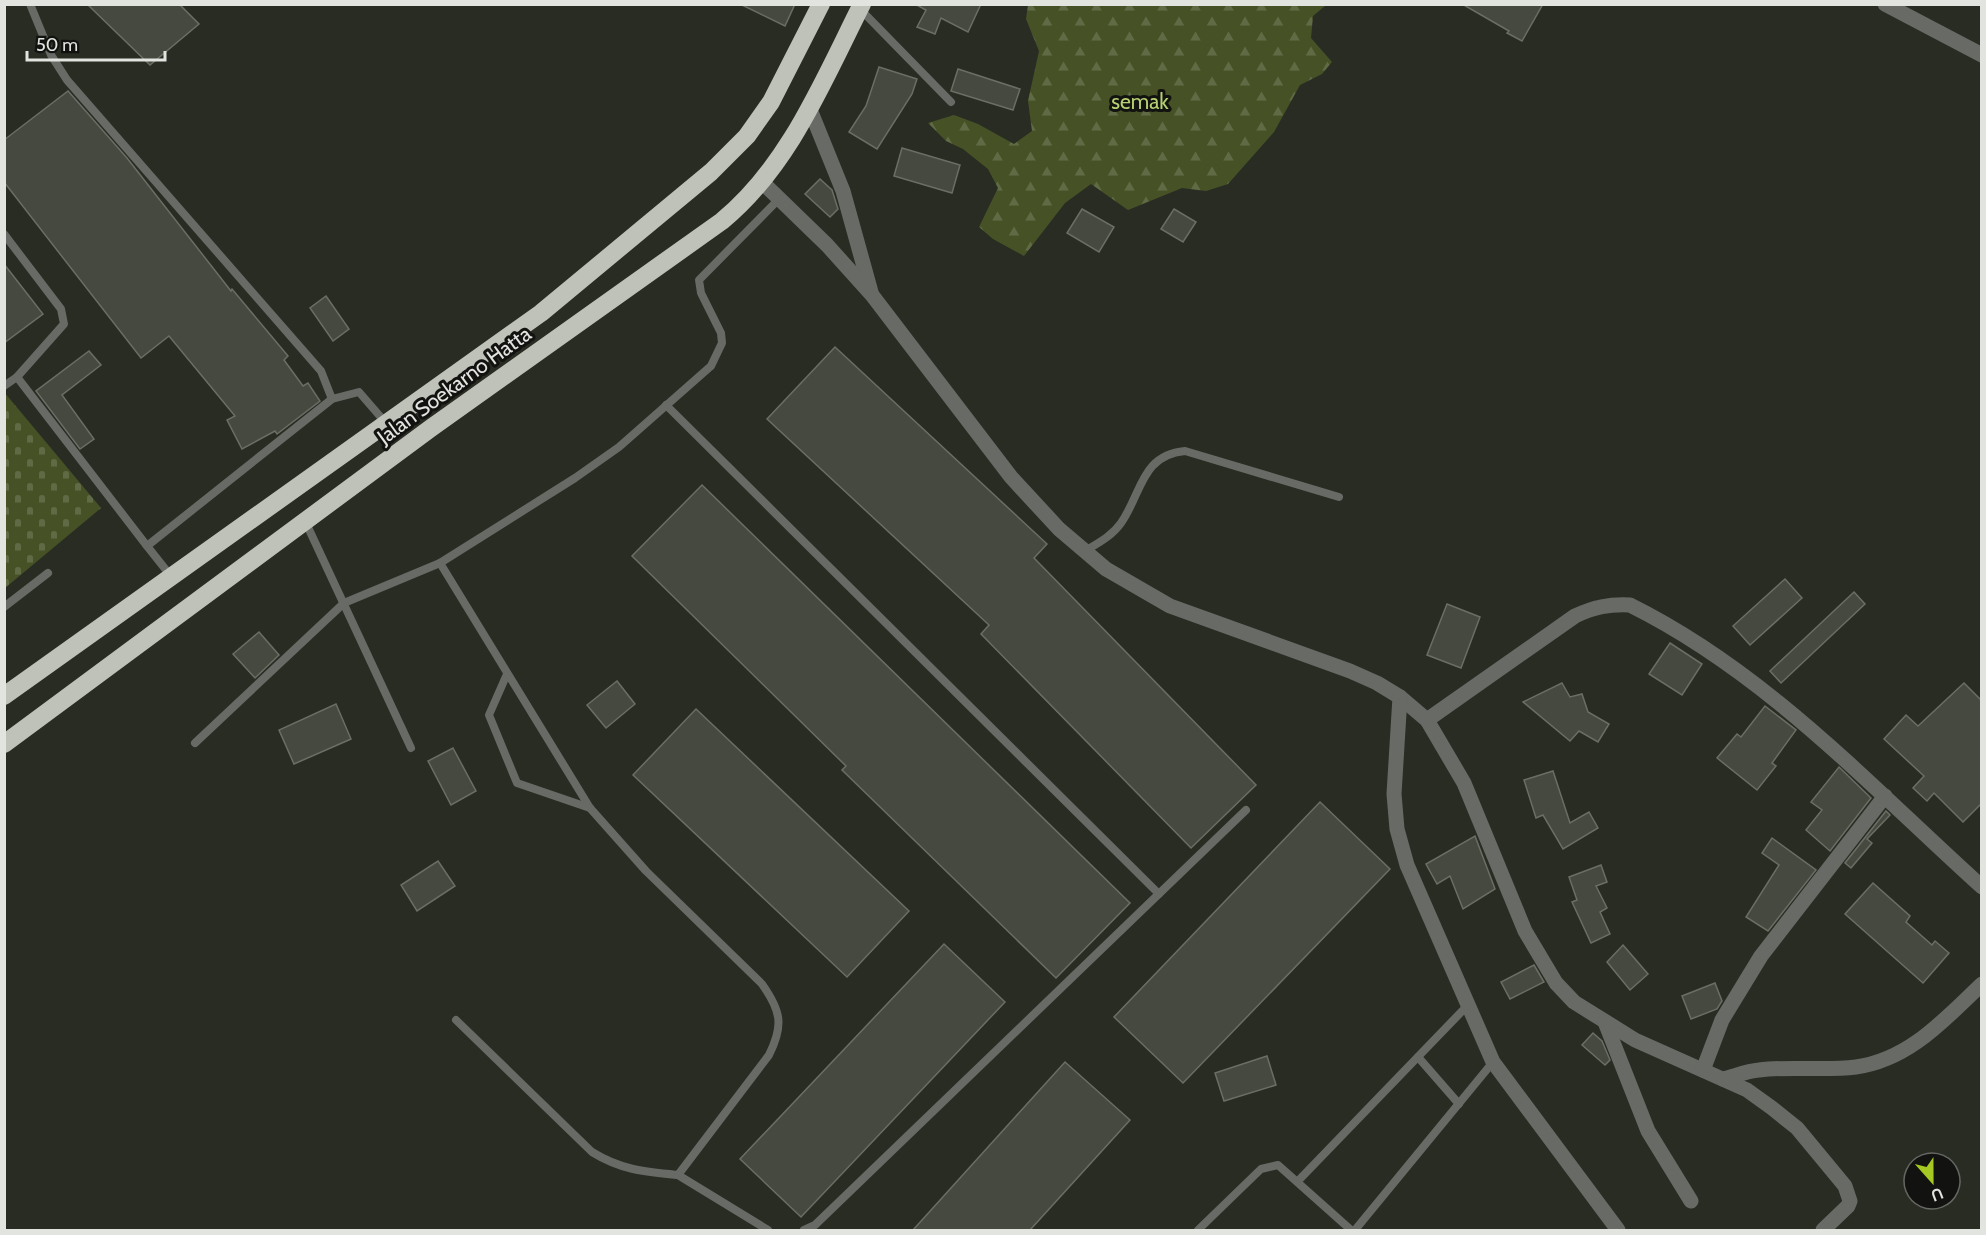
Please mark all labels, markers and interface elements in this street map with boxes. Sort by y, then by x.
scale bar [27,24,165,62]
text: 50 m [36,34,78,56]
park label: semak [1111,89,1169,114]
street label: Jalan Soekarno Hatta [371,321,536,450]
north arrow [1902,1151,1962,1211]
text: U [1928,1184,1946,1205]

